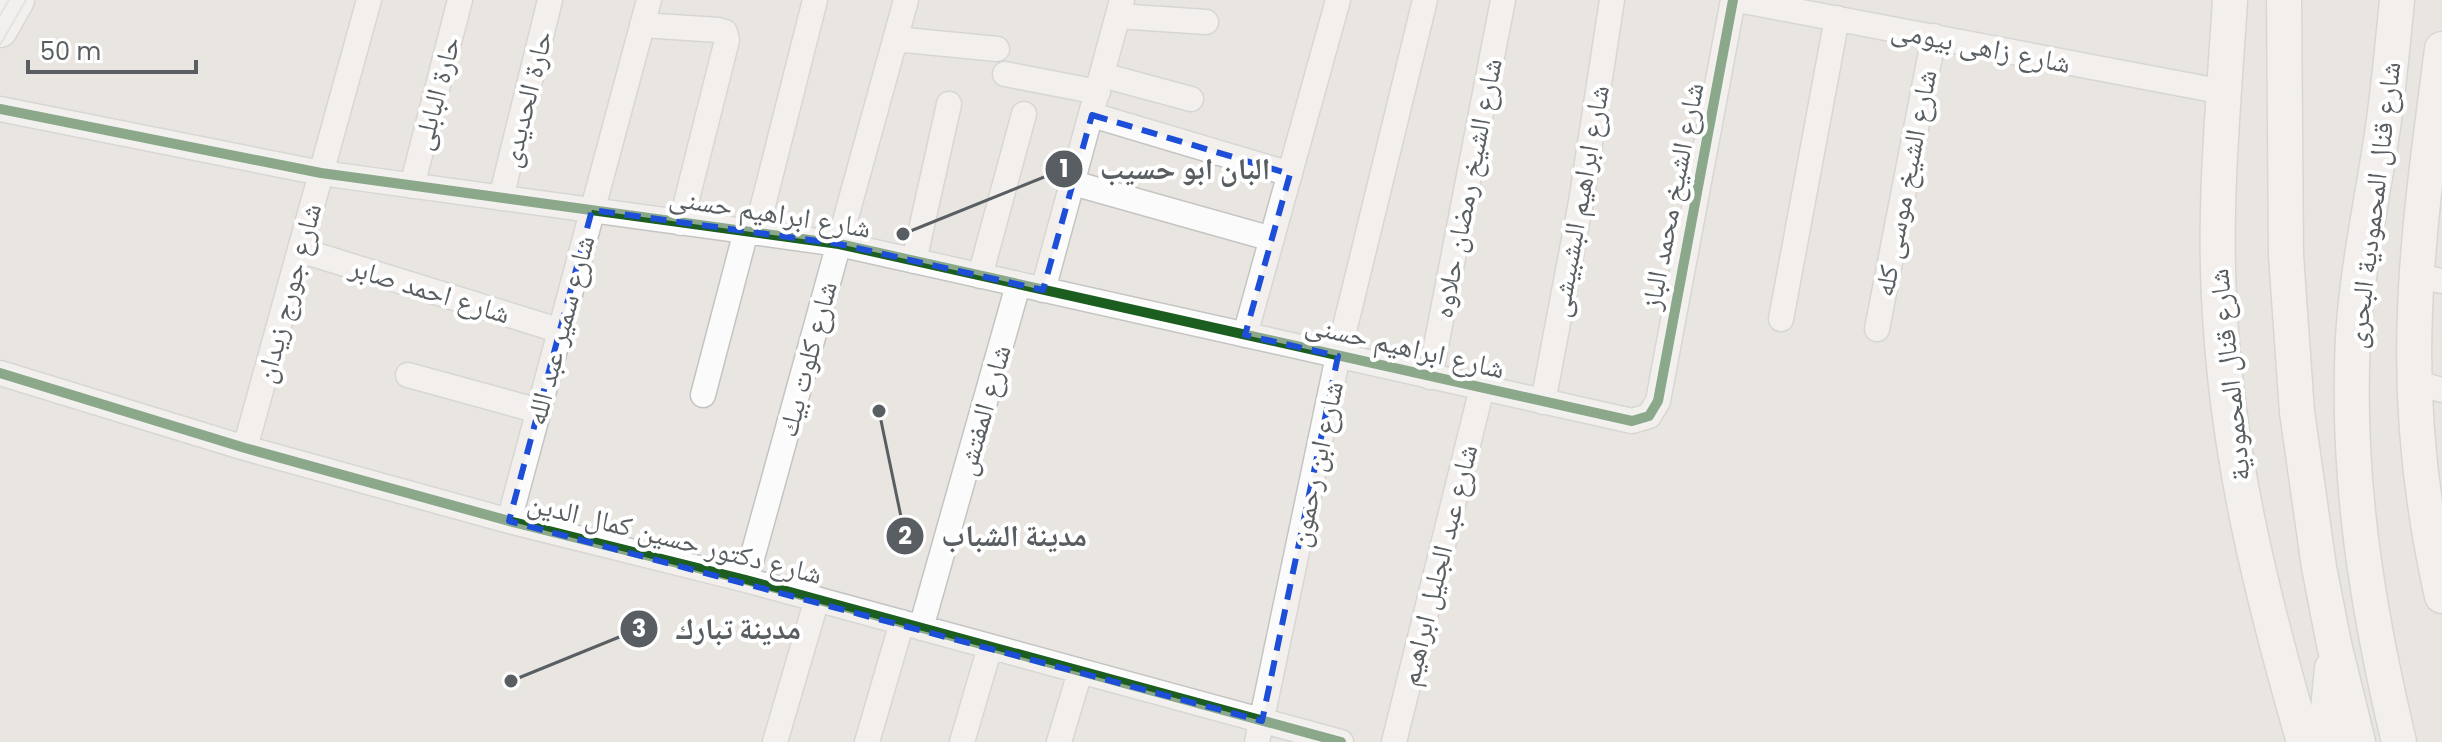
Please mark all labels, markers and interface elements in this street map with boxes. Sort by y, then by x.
street label: شارع زاهى بيومى [1888,10,2074,83]
scale bar [28,24,196,74]
street label: حارة الحديدى [491,27,562,171]
street label: حارة البابلى [403,32,470,154]
text: 50 m [40,35,101,68]
street label: شارع الشيخ رمضان حلاوه [1423,55,1512,321]
street label: شارع قنال المحمودية البحرى [2337,59,2410,351]
street label: شارع الشيخ موسى كله [1864,66,1947,300]
street label: شارع الشيخ محمد الباز [1631,79,1714,314]
street label: شارع ابراهيم البشبيشى [1540,82,1619,320]
callout: البان ابو حسيب [1044,142,1286,196]
text: البان ابو حسيب [1100,147,1270,190]
text: 1 [1059,152,1069,185]
street label: شارع ابراهيم حسنى [666,177,873,248]
street label: شارع جورج زيدان [246,199,331,387]
street label: شارع سمير عبد الله [516,231,605,429]
street label: شارع احمد صابر [344,247,515,333]
street label: شارع قنال المحمودية [2199,267,2260,483]
street label: شارع كلوت بيك [768,277,847,441]
street label: شارع ابراهيم حسنى [1301,305,1508,388]
street label: شارع المفتش [946,340,1021,480]
street label: شارع ابن رحمون [1280,378,1353,551]
street label: شارع عبد الجليل ابراهيم [1390,440,1487,690]
street label: شارع دكتور حسين كمال الدين [524,483,826,594]
callout: مدينة الشباب [885,509,1102,563]
text: مدينة الشباب [941,514,1087,557]
text: 2 [898,519,912,552]
callout: مدينة تبارك [619,602,816,656]
text: مدينة تبارك [675,607,801,650]
text: 3 [632,612,646,645]

